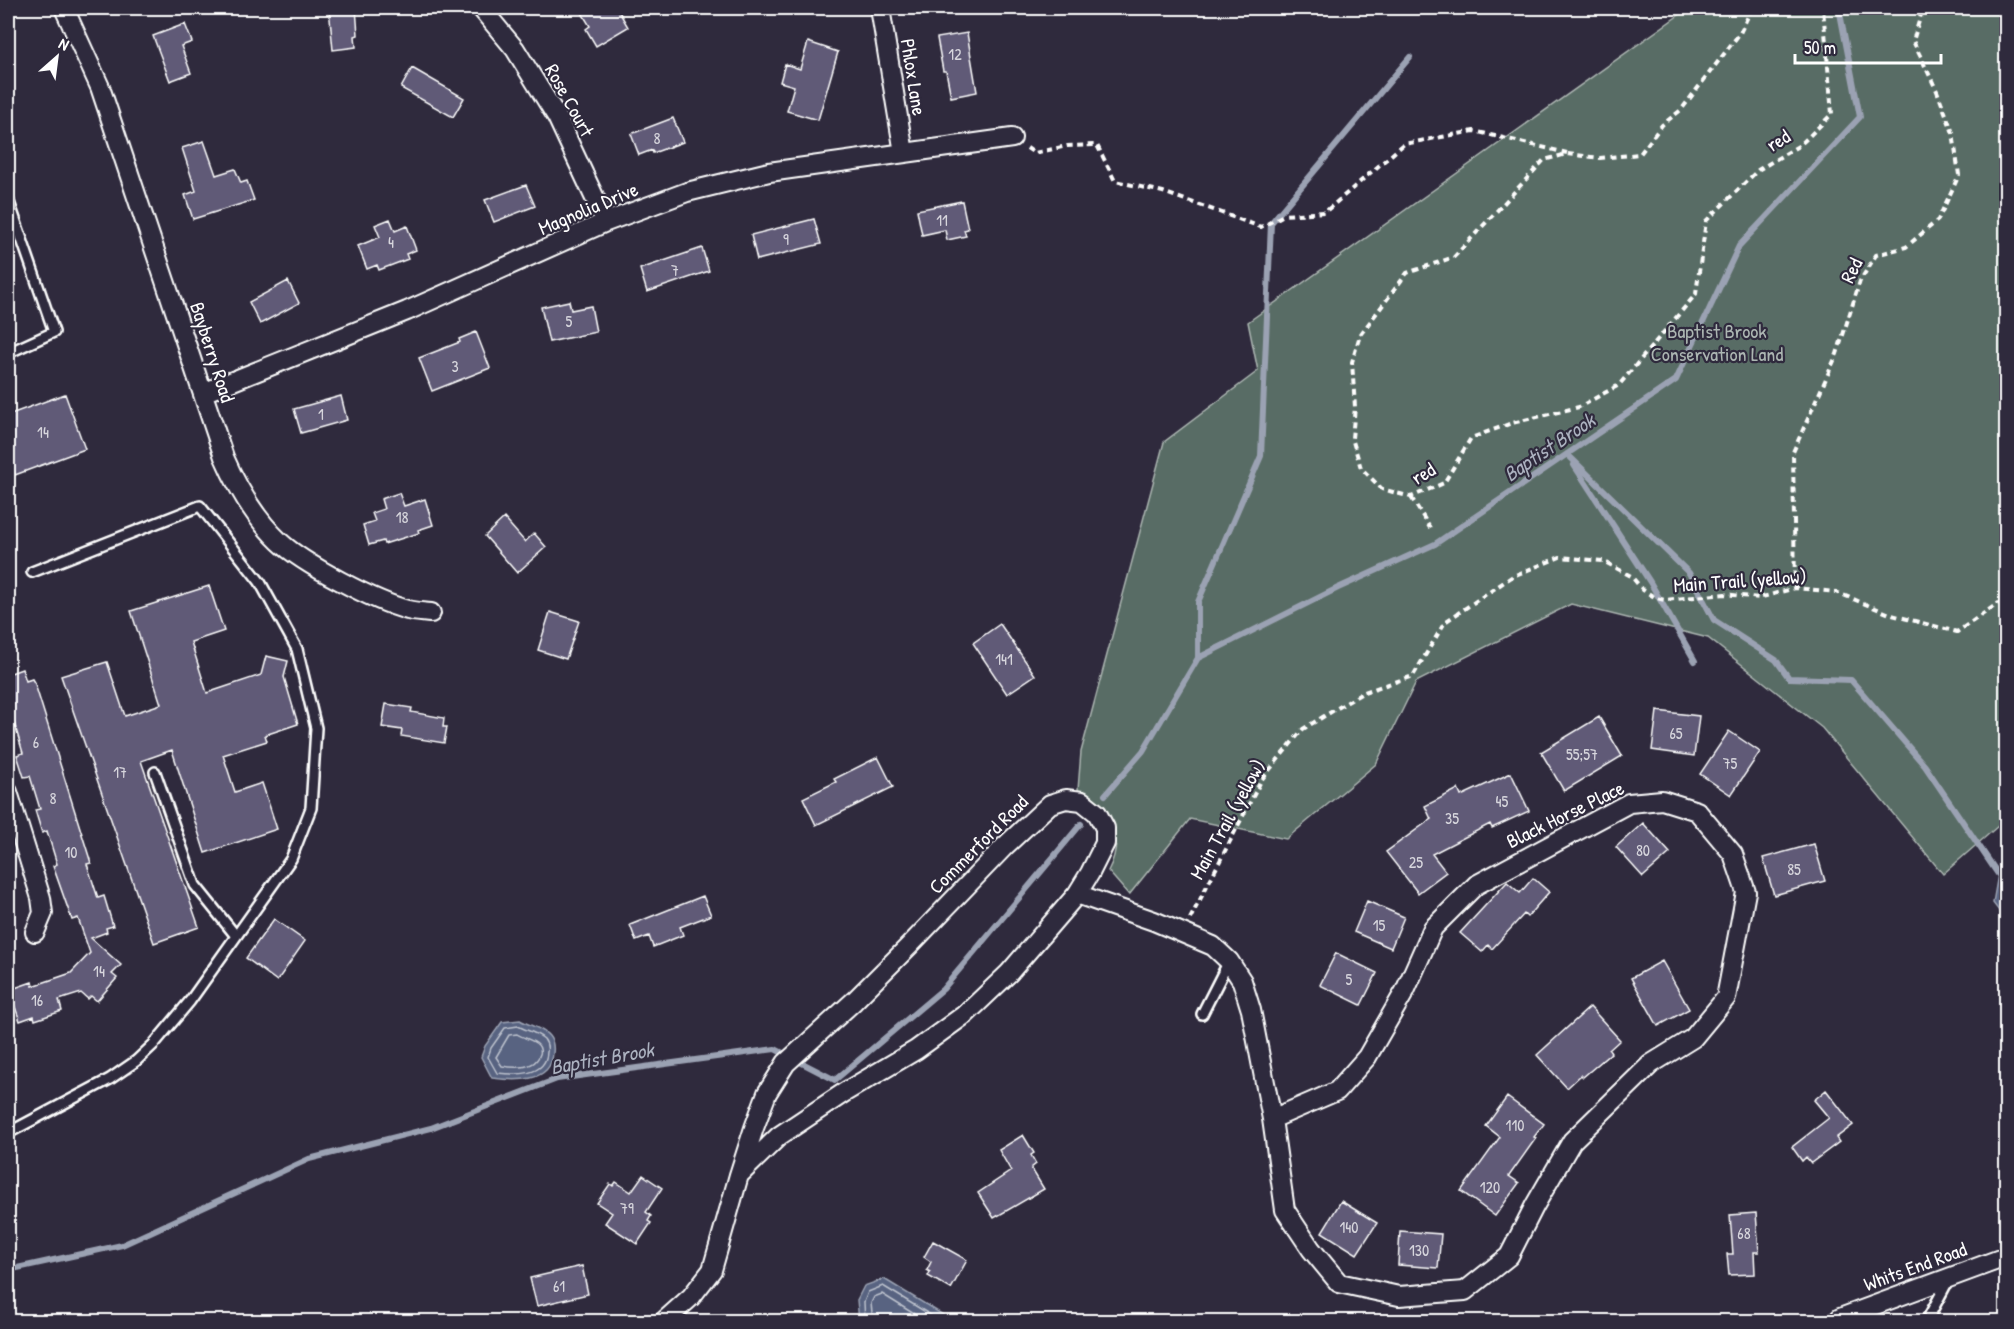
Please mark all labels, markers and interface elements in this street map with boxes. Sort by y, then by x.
north arrow [27,27,87,87]
scale bar [1795,27,1940,65]
text: N [55,32,73,56]
text: 50 m [1804,35,1836,60]
street label: Phlox Lane [895,37,933,117]
house number: 12 [948,43,962,65]
street label: Rose Court [539,59,602,142]
street label: red [1761,122,1795,158]
house number: 8 [654,127,661,149]
street label: Magnolia Drive [534,175,642,241]
house number: 11 [936,209,948,231]
house number: 9 [783,228,789,250]
house number: 4 [388,231,394,253]
street label: Red [1833,253,1869,287]
house number: 7 [671,259,679,281]
street label: Bayberry Road [184,298,242,406]
house number: 5 [566,310,573,332]
park label: Baptist Brook Conservation Land [1651,317,1783,367]
house number: 3 [451,355,459,377]
house number: 1 [318,403,324,425]
water label: Baptist Brook [1498,405,1602,488]
house number: 14 [37,421,49,443]
street label: red [1406,455,1440,491]
house number: 18 [396,506,408,528]
street label: Main Trail (yellow) [1672,562,1808,598]
house number: 141 [995,648,1013,670]
house number: 65 [1669,722,1683,744]
house number: 6 [33,731,39,753]
house number: 55;57 [1566,743,1598,765]
house number: 75 [1723,752,1738,774]
street label: Main Trail (yellow) [1183,754,1271,884]
house number: 17 [113,761,127,783]
street label: Black Horse Place [1502,774,1628,854]
house number: 8 [50,787,57,809]
street label: Commerford Road [922,788,1034,900]
house number: 45 [1496,790,1509,812]
house number: 35 [1445,807,1459,829]
house number: 80 [1636,839,1650,861]
house number: 10 [65,841,77,863]
house number: 25 [1409,851,1423,873]
house number: 85 [1787,858,1801,880]
house number: 15 [1373,914,1386,936]
house number: 14 [93,960,105,982]
house number: 5 [1346,968,1353,990]
house number: 16 [31,989,43,1011]
water label: Baptist Brook [548,1034,658,1081]
house number: 110 [1506,1114,1524,1136]
house number: 120 [1480,1176,1500,1198]
house number: 79 [620,1197,634,1219]
house number: 140 [1340,1216,1358,1238]
house number: 68 [1737,1222,1751,1244]
street label: Whits End Road [1860,1235,1970,1297]
house number: 130 [1409,1239,1429,1261]
house number: 61 [553,1275,565,1297]

